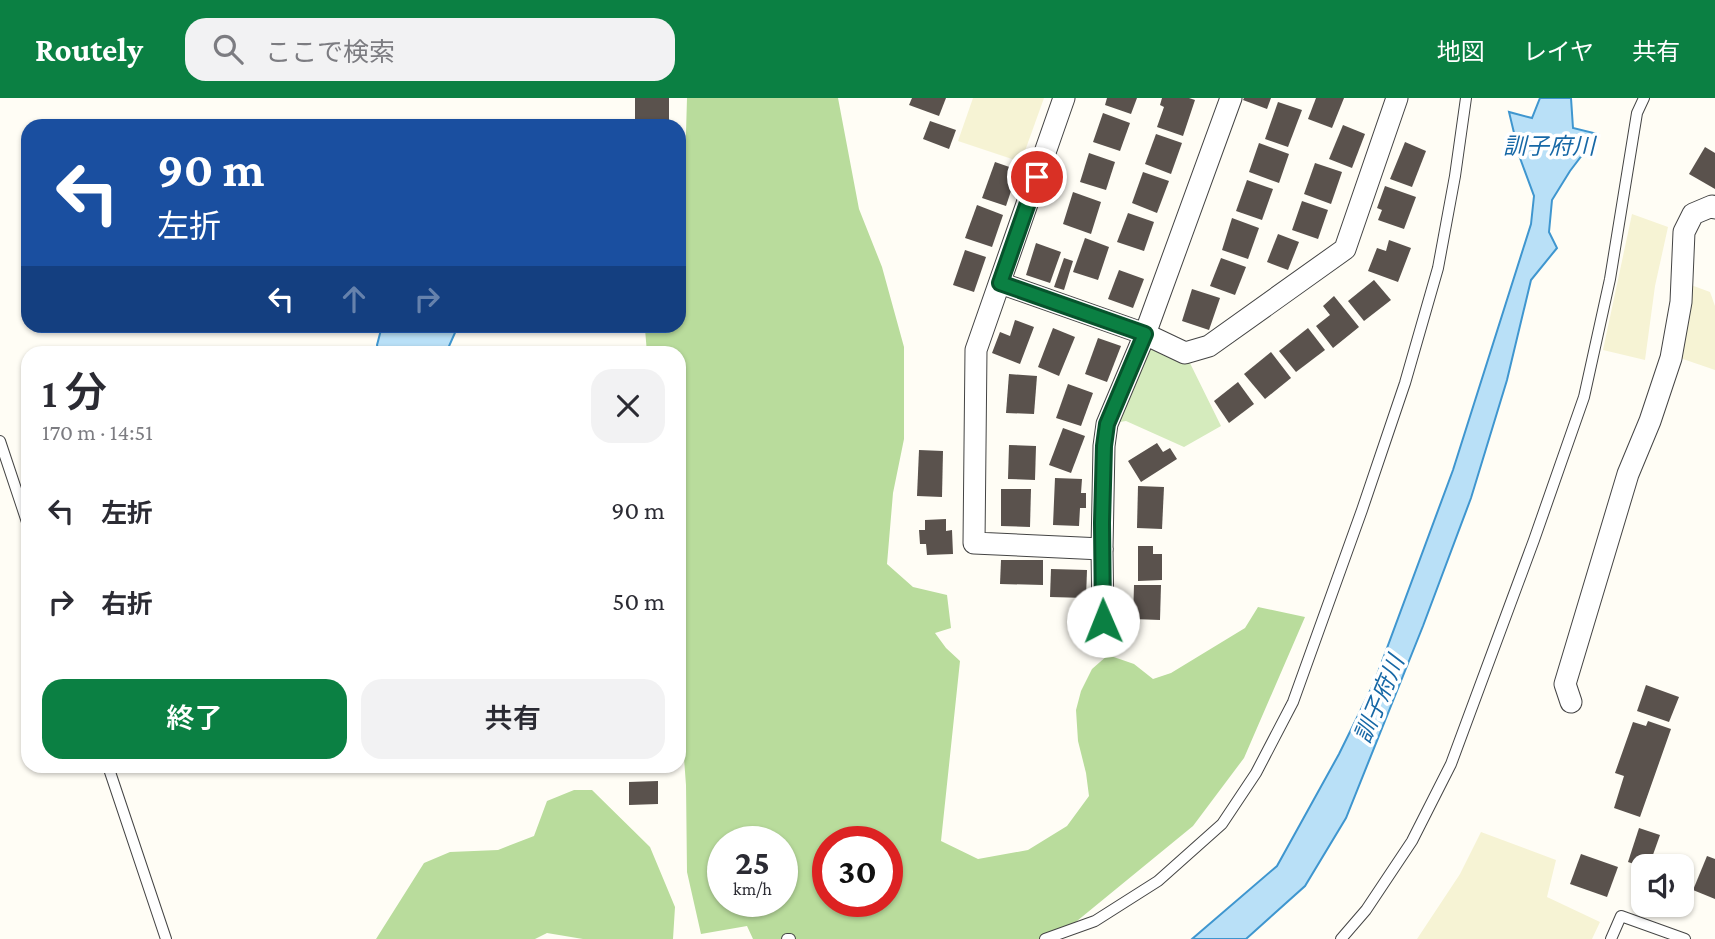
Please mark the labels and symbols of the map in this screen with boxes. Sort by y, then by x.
water label: 訓子府川 [1503,133,1598,159]
pin [1007,147,1067,207]
position arrow [1066,584,1140,658]
water label: 訓子府川 [1349,649,1410,746]
speed limit sign: 30 [812,826,903,917]

